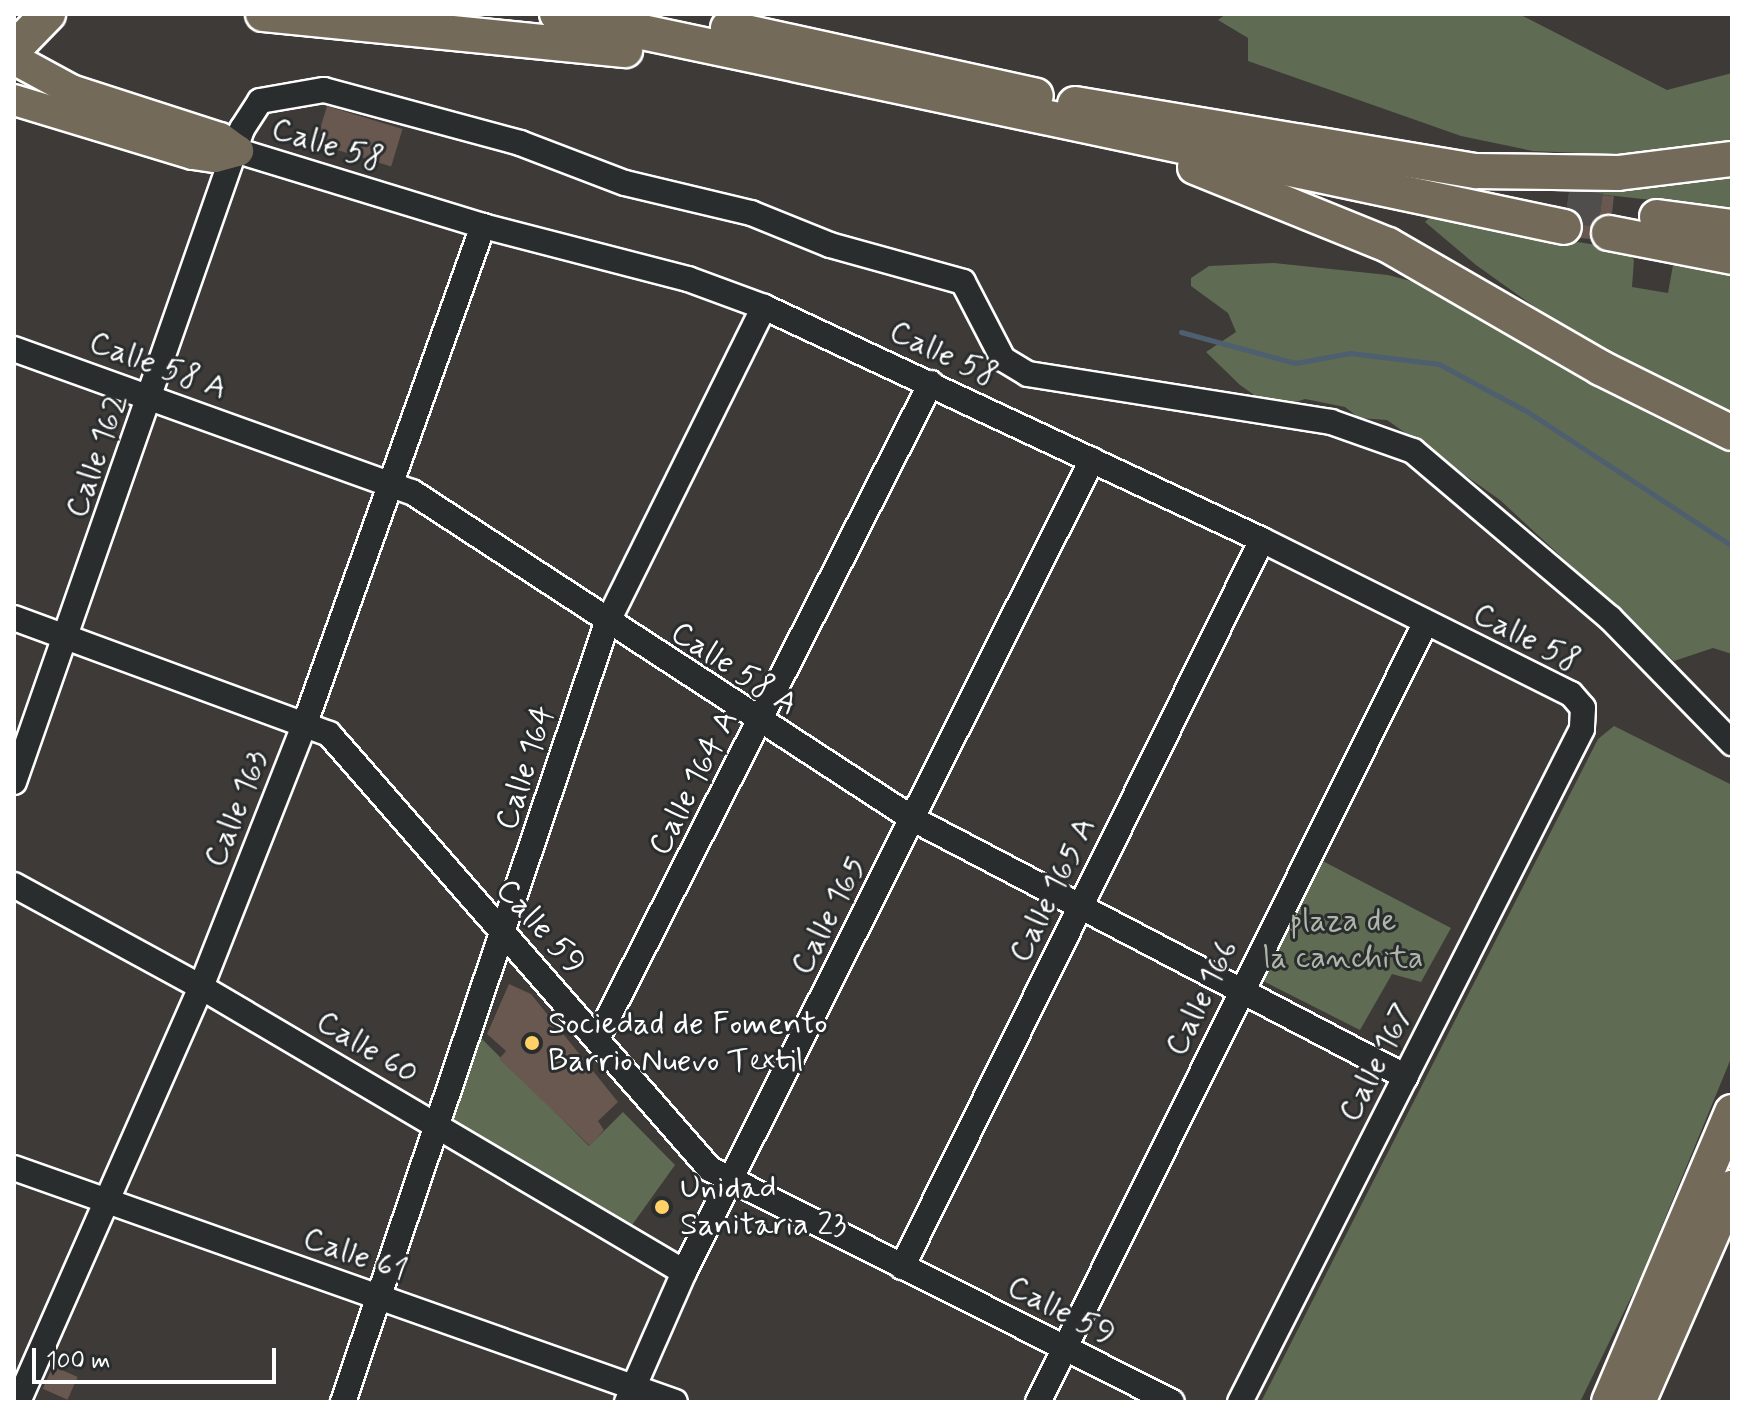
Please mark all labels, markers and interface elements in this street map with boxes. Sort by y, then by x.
street label: Calle 58 [267,110,387,180]
street label: Calle 58 [883,312,1003,396]
street label: Calle 58 A [84,323,232,409]
street label: Calle 162 [58,389,136,523]
street label: Calle 58 [1466,595,1586,681]
street label: Calle 58 A [663,614,805,724]
street label: Calle 164 [488,701,564,835]
street label: Calle 164 A [641,704,747,862]
street label: Calle 163 [196,745,278,873]
street label: Calle 165 A [1001,811,1105,969]
street label: Calle 165 [783,851,875,981]
street label: Calle 59 [487,871,593,983]
park label: plaza de la canchita [1267,903,1419,978]
street label: Calle 166 [1157,934,1247,1062]
street label: Calle 167 [1331,998,1423,1128]
street label: Calle 60 [309,1003,425,1093]
place label: Sociedad de Fomento Barrio Nuevo Textil [548,1006,841,1081]
marker: Sociedad de Fomento Barrio Nuevo Textil [523,1034,541,1052]
place label: Unidad Sanitaria 23 [680,1170,847,1245]
marker: Unidad Sanitaria 23 [651,1196,673,1218]
street label: Calle 61 [298,1219,412,1291]
street label: Calle 59 [1001,1268,1121,1354]
scale bar [36,1332,280,1382]
text: 100 m [46,1346,110,1377]

